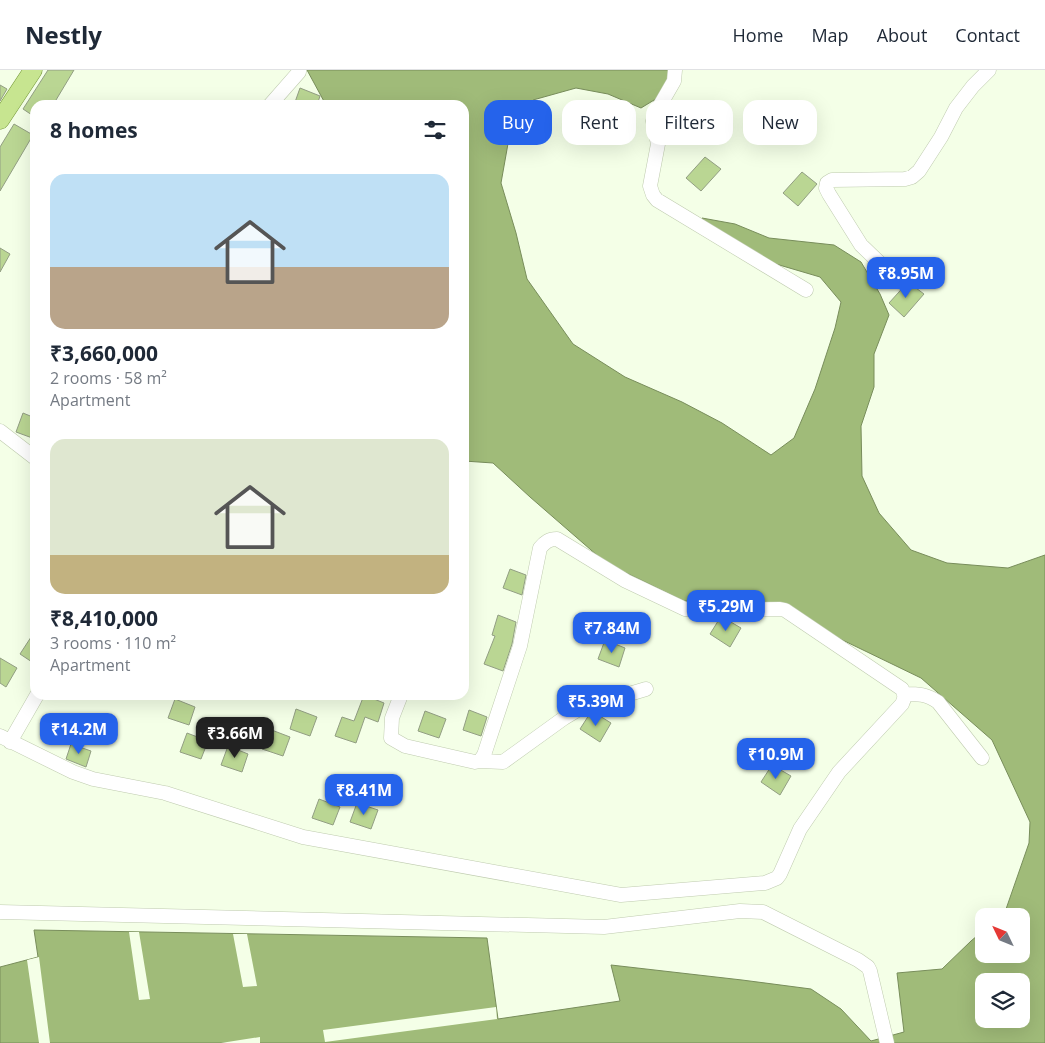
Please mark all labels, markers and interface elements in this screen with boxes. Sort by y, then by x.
text: Nestly [25,18,102,51]
text: Home [733,23,783,47]
text: Map [811,23,849,47]
text: About [877,23,927,47]
text: Contact [955,23,1020,47]
chip: Buy [484,100,552,145]
chip: Rent [562,100,636,145]
chip: Filters [646,100,733,145]
chip: New [743,100,817,145]
text: 8 homes [50,116,138,144]
icon: filters [421,116,449,144]
icon: home [205,207,295,297]
pin: ₹8.95M [865,256,947,299]
text: ₹8.95M [878,262,934,284]
text: ₹3,660,000 [50,339,158,367]
text: 2 rooms · 58 m² [50,367,167,389]
text: Apartment [50,389,130,411]
icon: home [205,472,295,562]
pin: ₹5.29M [685,590,767,632]
text: ₹5.29M [698,595,754,617]
text: ₹8,410,000 [50,604,158,632]
pin: ₹7.84M [571,612,653,654]
text: ₹7.84M [584,617,640,639]
text: 3 rooms · 110 m² [50,632,176,654]
text: Apartment [50,654,130,676]
pin: ₹5.39M [555,684,637,727]
text: ₹5.39M [568,690,624,712]
pin: ₹14.2M [38,712,120,755]
pin: ₹3.66M [194,716,276,759]
text: ₹14.2M [51,718,107,740]
text: ₹3.66M [207,722,263,744]
pin: ₹10.9M [735,738,817,780]
text: ₹10.9M [748,743,804,765]
pin: ₹8.41M [323,774,405,816]
text: ₹8.41M [336,779,392,801]
north arrow [975,908,1030,962]
map controls [975,908,1030,1028]
button: layers [975,973,1030,1028]

